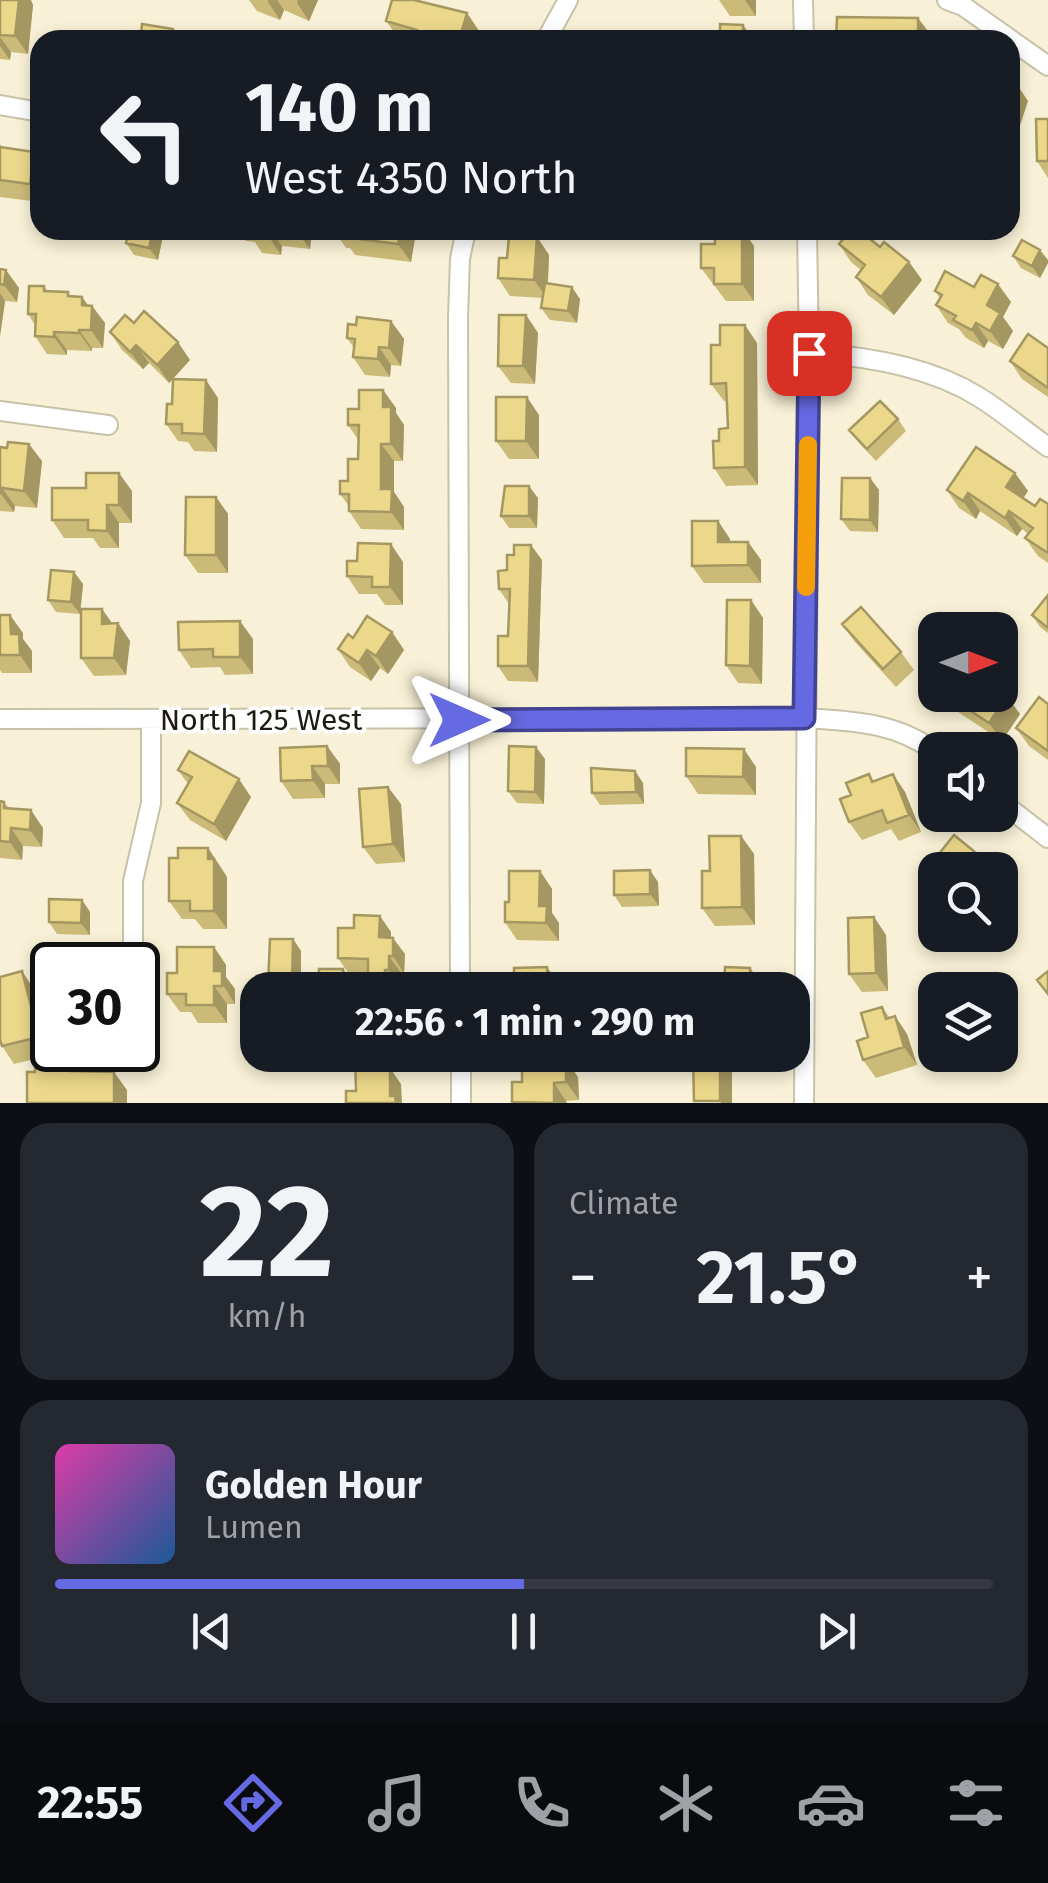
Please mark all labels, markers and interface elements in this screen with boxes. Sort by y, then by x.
text: 140 m [245,66,434,150]
icon: left [80,70,210,200]
text: West 4350 North [245,151,578,205]
pin [767,311,852,396]
icon: arrive [782,326,837,381]
north arrow [918,612,1018,712]
map controls [918,612,1018,1072]
position arrow [407,668,511,772]
street label: North 125 West [160,702,362,738]
button: sound [918,732,1018,832]
button: search [918,852,1018,952]
speed limit sign: 30 [30,942,160,1072]
button: layers [918,972,1018,1072]
text: 22:56 · 1 min · 290 m [355,999,695,1045]
text: 22 [200,1154,334,1310]
text: Climate [569,1184,678,1222]
text: 21.5° [696,1233,866,1323]
text: − [569,1245,597,1311]
text: + [966,1245,993,1311]
text: km/h [227,1297,307,1335]
text: Golden Hour [205,1462,422,1508]
text: Lumen [205,1508,303,1546]
icon: previous [184,1604,239,1659]
icon: pause [496,1604,551,1659]
icon: next [809,1604,864,1659]
icon: directions [218,1768,288,1838]
icon: music [362,1768,432,1838]
icon: phone [507,1768,577,1838]
icon: climate [651,1768,721,1838]
icon: car [796,1768,866,1838]
icon: filters [941,1768,1011,1838]
text: 22:55 [37,1776,143,1830]

